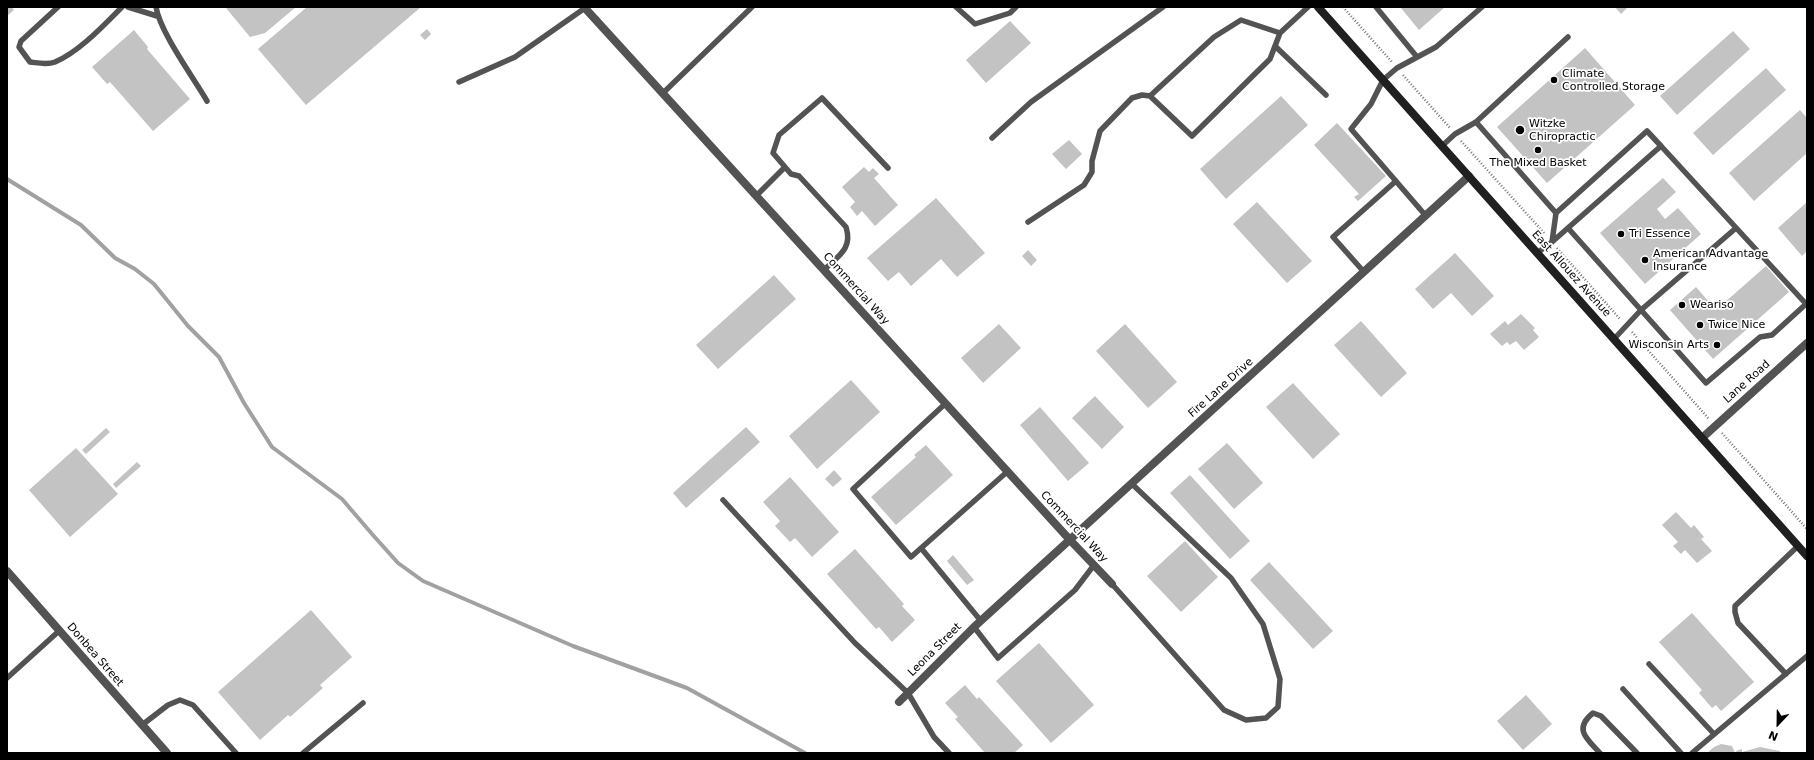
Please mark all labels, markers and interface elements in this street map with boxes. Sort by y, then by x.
place label: Climate Controlled Storage [1562,67,1665,93]
marker: Climate Controlled Storage [1549,75,1559,85]
place label: Witzke Chiropractic [1529,117,1595,143]
marker: Witzke Chiropractic [1514,124,1526,136]
marker: The Mixed Basket [1533,145,1543,155]
place label: The Mixed Basket [1490,156,1586,170]
place label: Tri Essence [1629,227,1690,241]
street label: East Allouez Avenue [1529,228,1613,320]
marker: Tri Essence [1616,229,1626,239]
place label: American Advantage Insurance [1653,247,1768,273]
street label: Commercial Way [820,250,892,328]
marker: American Advantage Insurance [1640,255,1650,265]
place label: Weariso [1690,298,1734,312]
marker: Weariso [1677,300,1687,310]
place label: Twice Nice [1708,318,1765,332]
marker: Twice Nice [1695,320,1705,330]
place label: Wisconsin Arts [1628,338,1709,352]
marker: Wisconsin Arts [1712,340,1722,350]
street label: Fire Lane Drive [1186,355,1256,421]
street label: Lane Road [1721,358,1773,406]
street label: Commercial Way [1038,489,1110,565]
street label: Donbea Street [64,621,126,689]
street label: Leona Street [906,621,964,679]
north arrow [1758,704,1798,744]
text: N [1767,728,1780,743]

